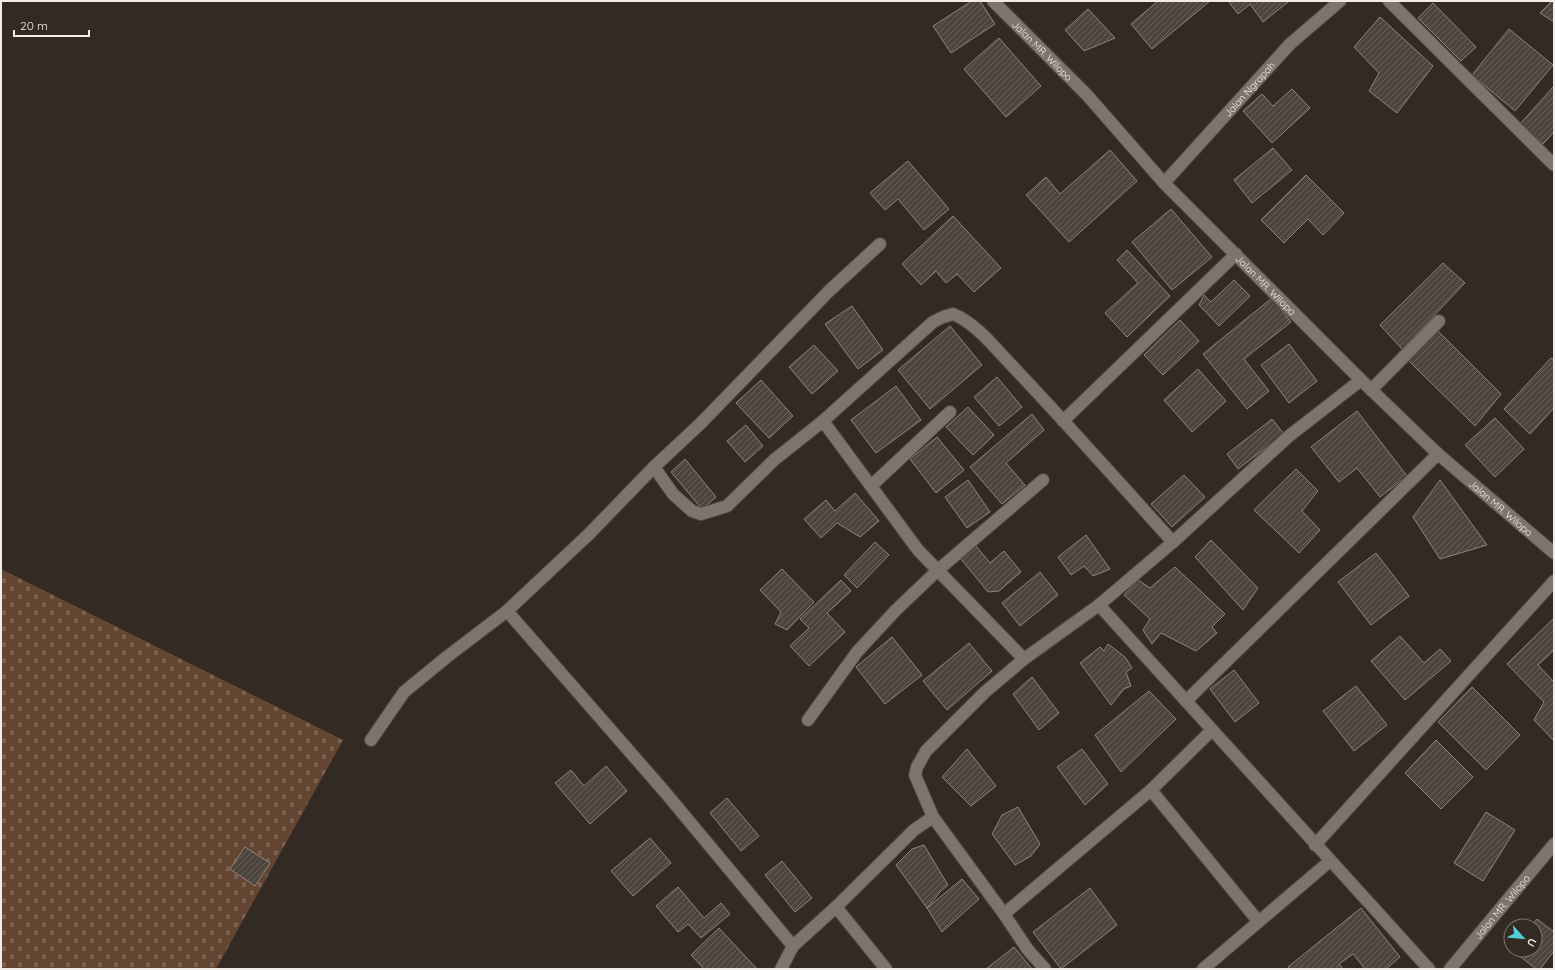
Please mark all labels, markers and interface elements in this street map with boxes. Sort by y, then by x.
scale bar [14,12,89,38]
street label: Jalan MR. Wilopo [1009,17,1076,84]
text: 20 m [20,18,48,33]
street label: Jalan Ngrapah [1221,59,1278,119]
street label: Jalan MR. Wilopo [1233,252,1299,318]
street label: Jalan MR. Wilopo [1466,477,1536,539]
street label: Jalan MR. Wilopo [1471,872,1533,942]
north arrow [1503,918,1543,958]
text: U [1524,936,1540,949]

